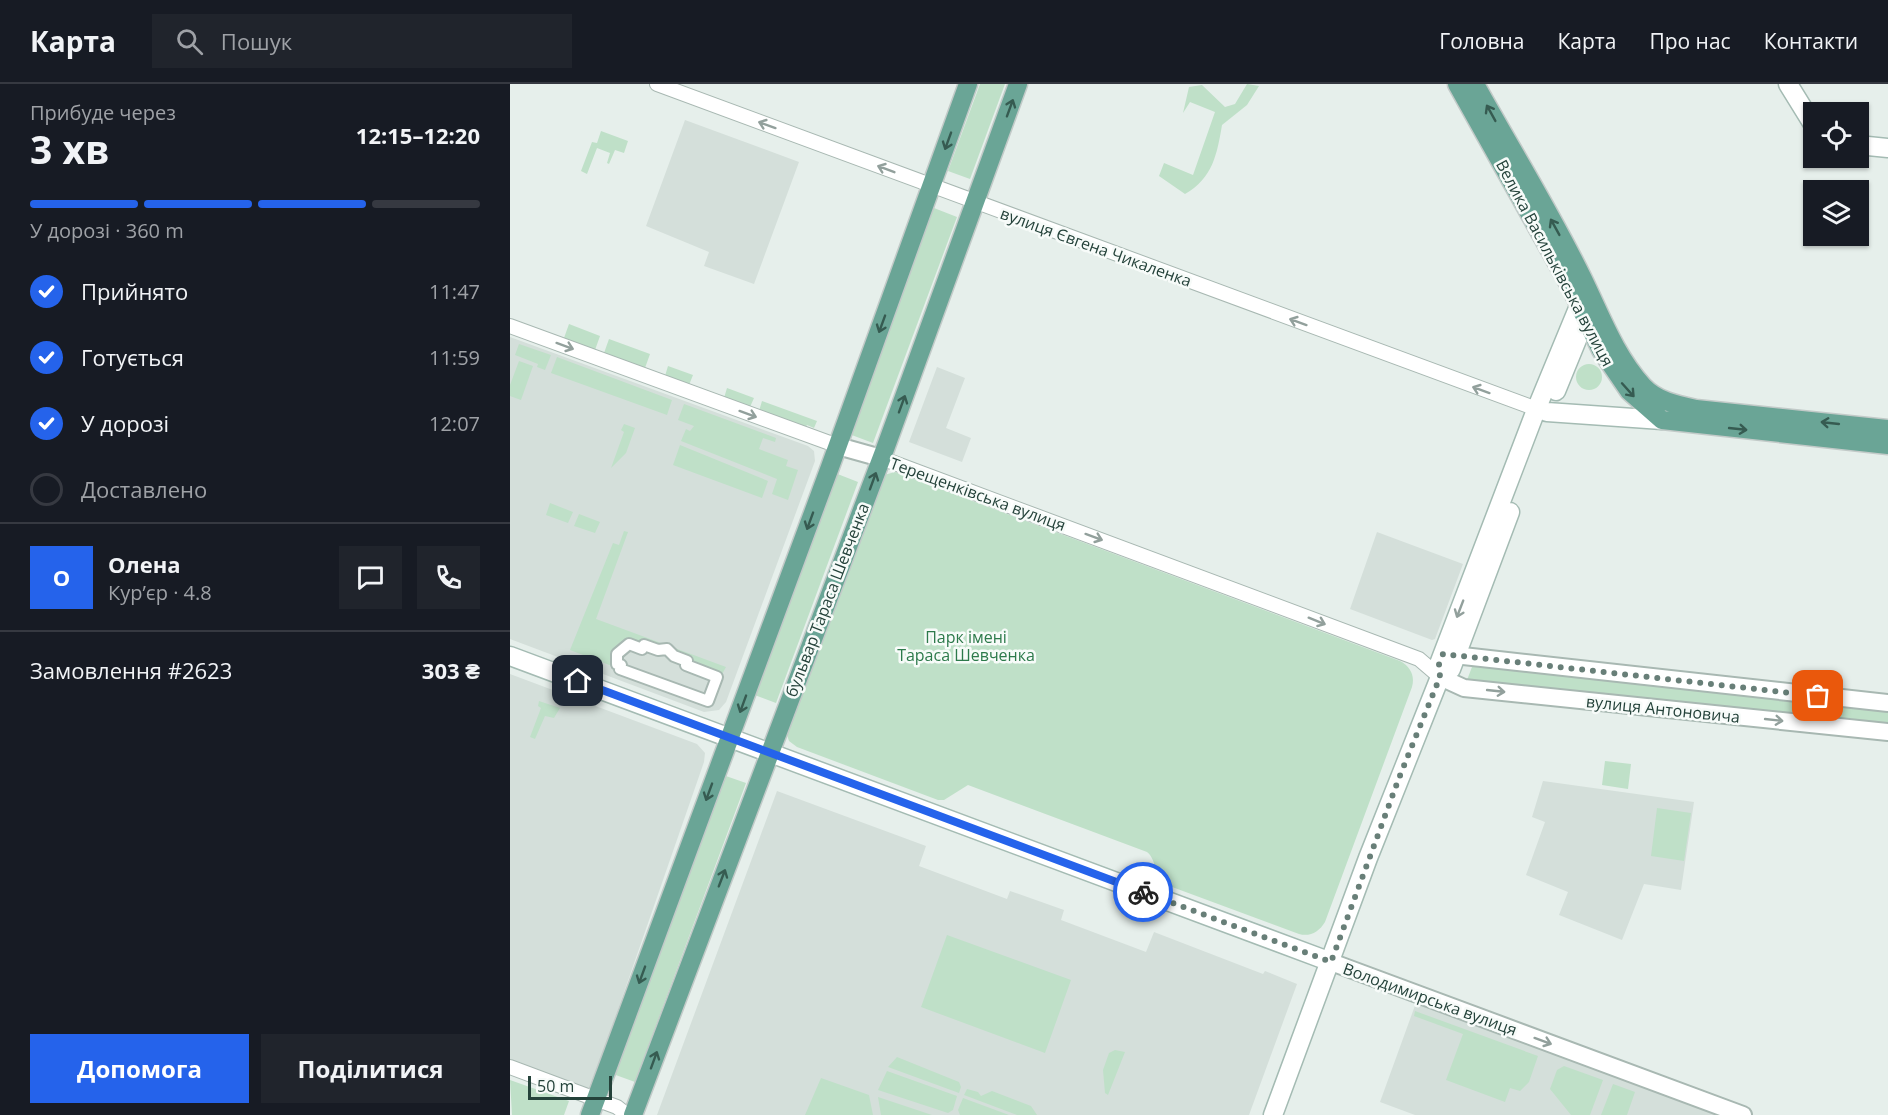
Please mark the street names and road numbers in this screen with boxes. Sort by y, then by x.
street label: Велика Васильківська вулиця [1491,156,1619,370]
street label: вулиця Євгена Чикаленка [997,202,1195,292]
street label: Терещенківська вулиця [887,452,1069,536]
street label: бульвар Тараса Шевченка [780,500,874,700]
street label: вулиця Антоновича [1585,690,1741,728]
street label: Володимирська вулиця [1340,957,1520,1041]

